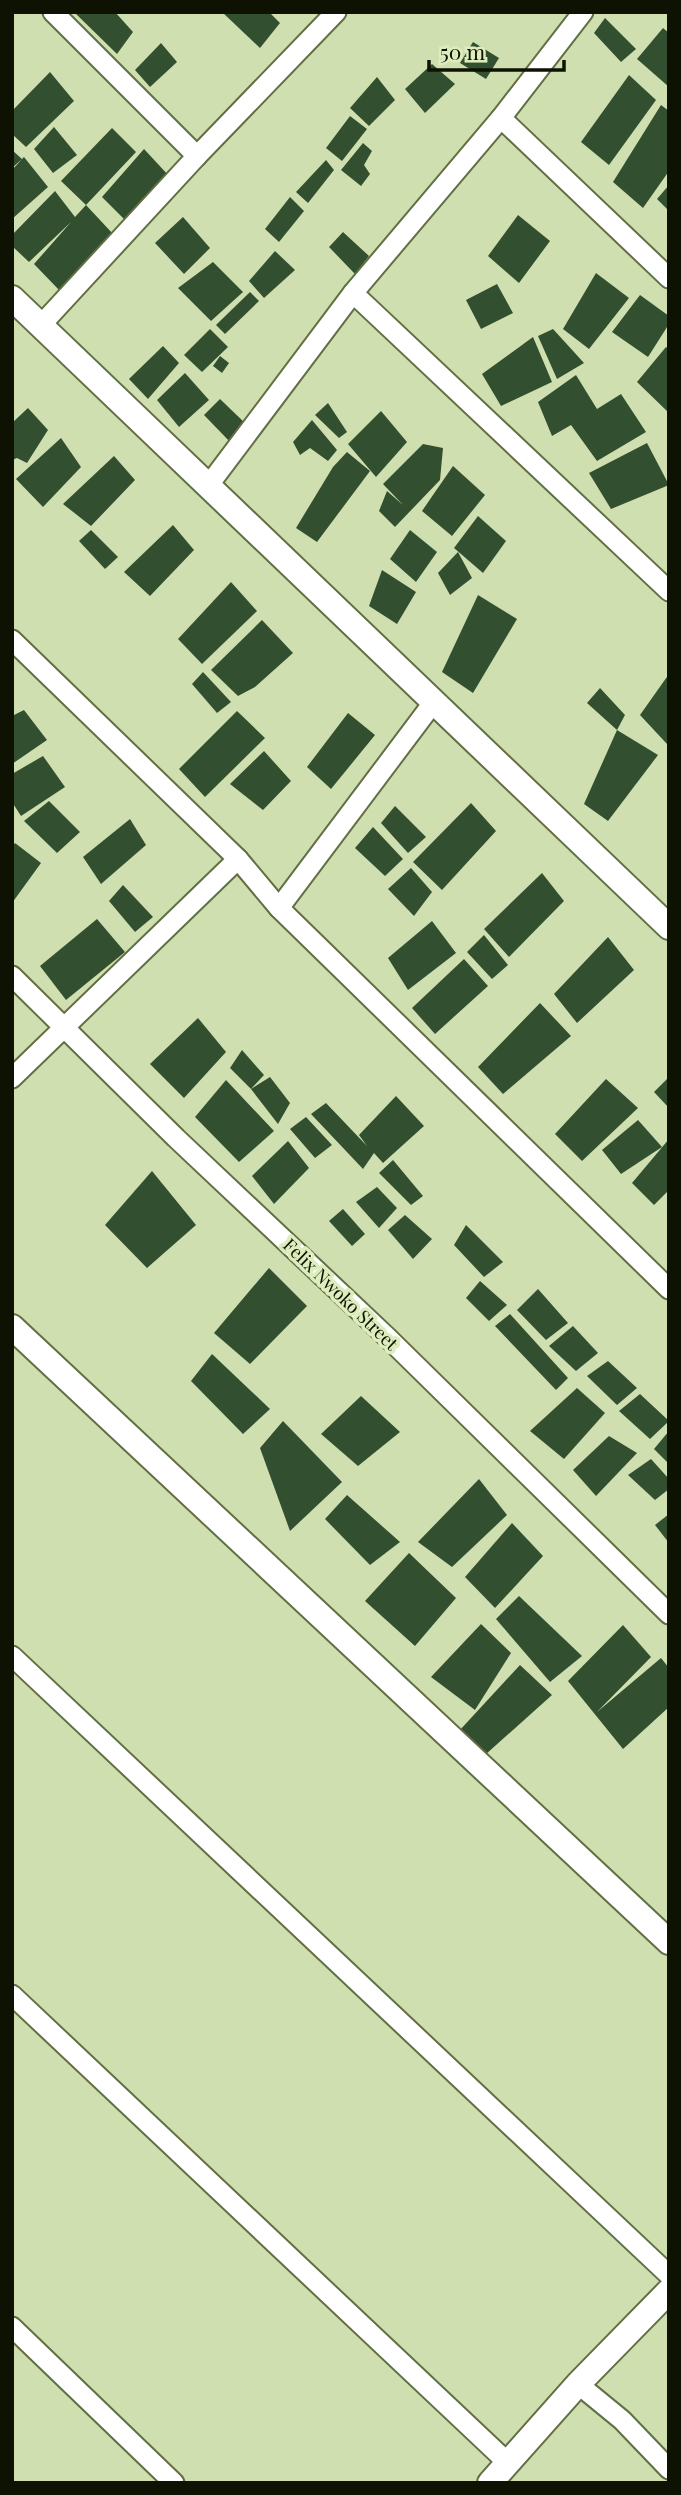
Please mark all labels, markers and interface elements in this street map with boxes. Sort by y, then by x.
scale bar [429,28,564,72]
text: 50 m [440,37,486,65]
street label: Felix Nwoko Street [278,1233,404,1355]

